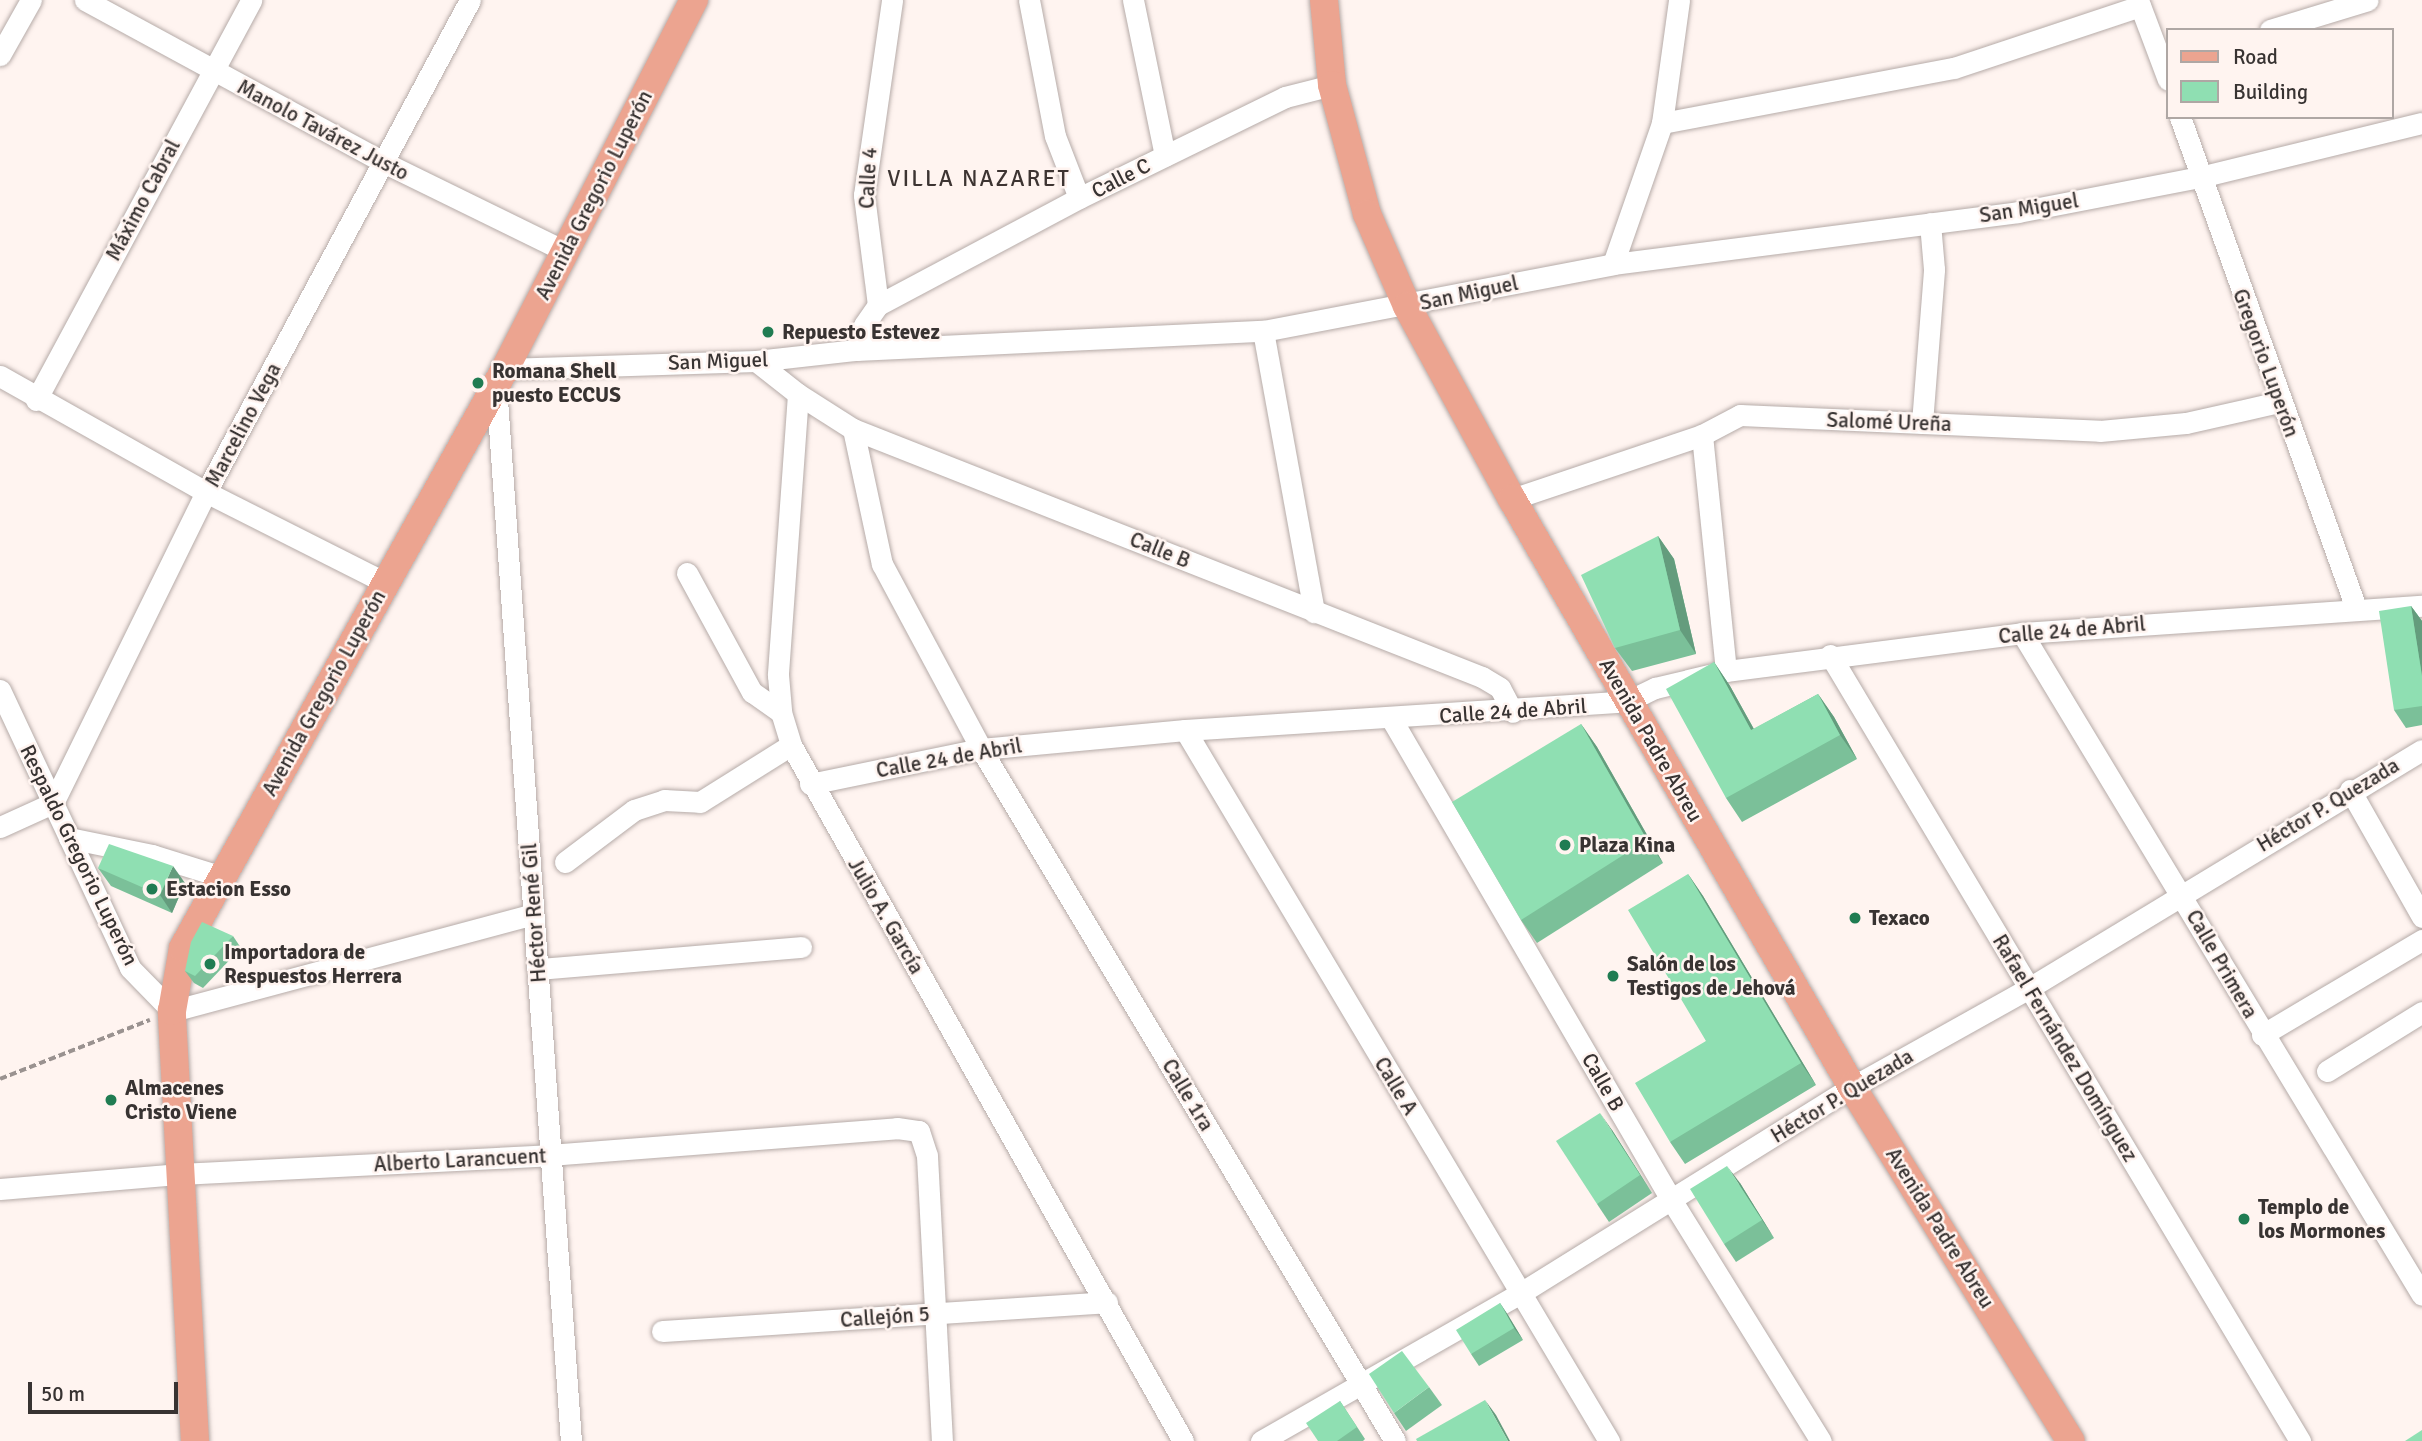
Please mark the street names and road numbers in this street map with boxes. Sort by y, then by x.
street label: Manolo Tavárez Justo [233,74,413,186]
street label: Avenida Gregorio Luperón [530,86,658,304]
street label: Máximo Cabral [100,135,186,265]
street label: Calle 4 [854,147,882,209]
street label: Calle C [1087,152,1155,204]
street label: San Miguel [1978,188,2080,228]
street label: San Miguel [1417,270,1521,316]
street label: Gregorio Luperón [2227,285,2305,441]
street label: San Miguel [667,347,769,375]
street label: Marcelino Vega [200,359,286,491]
street label: Salomé Ureña [1826,407,1952,437]
street label: Calle B [1126,527,1194,573]
street label: Avenida Gregorio Luperón [257,586,391,800]
street label: Calle 24 de Abril [1997,611,2147,649]
street label: Avenida Padre Abreu [1594,654,1708,826]
street label: Calle 24 de Abril [1438,693,1588,729]
street label: Calle 24 de Abril [874,733,1024,783]
street label: Respaldo Gregorio Luperón [15,741,143,969]
street label: Héctor P. Quezada [2252,753,2404,857]
street label: Héctor René Gil [517,842,551,984]
street label: Julio A. García [843,853,929,979]
street label: Calle Primera [2181,905,2263,1023]
street label: Rafael Fernández Domínguez [1987,930,2143,1166]
street label: Héctor P. Quezada [1766,1044,1918,1148]
street label: Calle B [1576,1048,1630,1116]
street label: Calle A [1369,1052,1423,1120]
street label: Calle 1ra [1157,1054,1219,1136]
street label: Alberto Larancuent [373,1143,547,1177]
street label: Avenida Padre Abreu [1880,1143,2000,1313]
street label: Callejón 5 [839,1301,931,1333]

